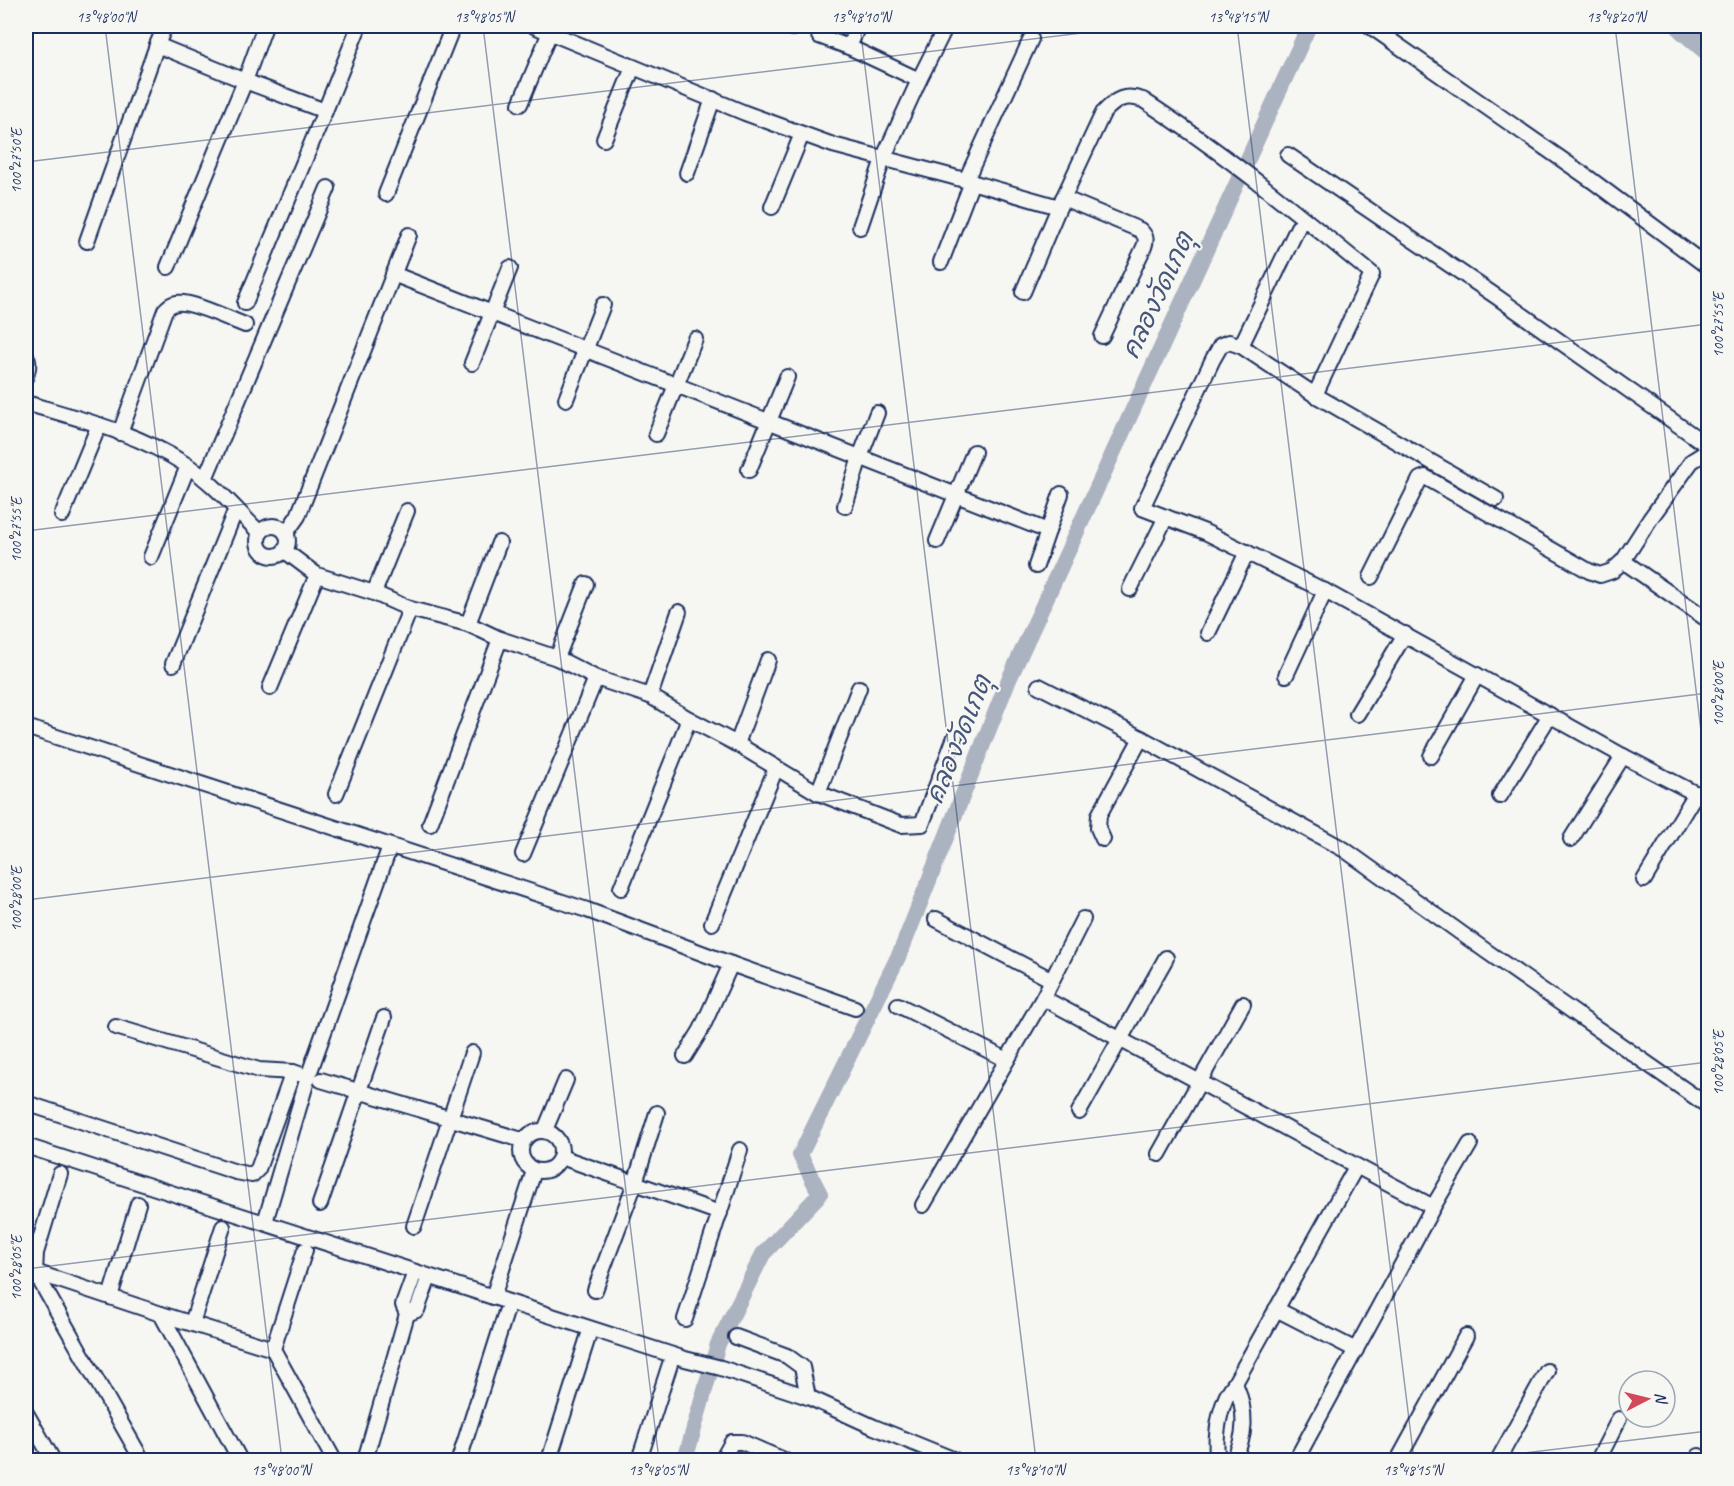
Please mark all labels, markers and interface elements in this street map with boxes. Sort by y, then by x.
text: 13°48'00"N [76,8,139,27]
text: 13°48'05"N [454,8,517,27]
text: 13°48'10"N [831,8,894,27]
text: 13°48'15"N [1208,8,1271,27]
text: 13°48'20"N [1586,8,1649,27]
text: 100°27'50"E [7,127,26,193]
water label: คลองวัดเกตุ [1114,225,1204,365]
text: 100°27'55"E [1709,291,1728,357]
text: 100°27'55"E [7,496,26,562]
text: 100°28'00"E [1709,660,1728,726]
water label: คลองวัดเกตุ [918,669,1003,809]
text: 100°28'00"E [7,865,26,931]
text: 100°28'05"E [1709,1029,1728,1095]
text: 100°28'05"E [7,1234,26,1300]
north arrow [1617,1369,1677,1429]
text: N [1650,1391,1672,1406]
text: 13°48'00"N [251,1461,314,1480]
text: 13°48'05"N [628,1461,691,1480]
text: 13°48'10"N [1005,1461,1068,1480]
text: 13°48'15"N [1383,1461,1446,1480]

